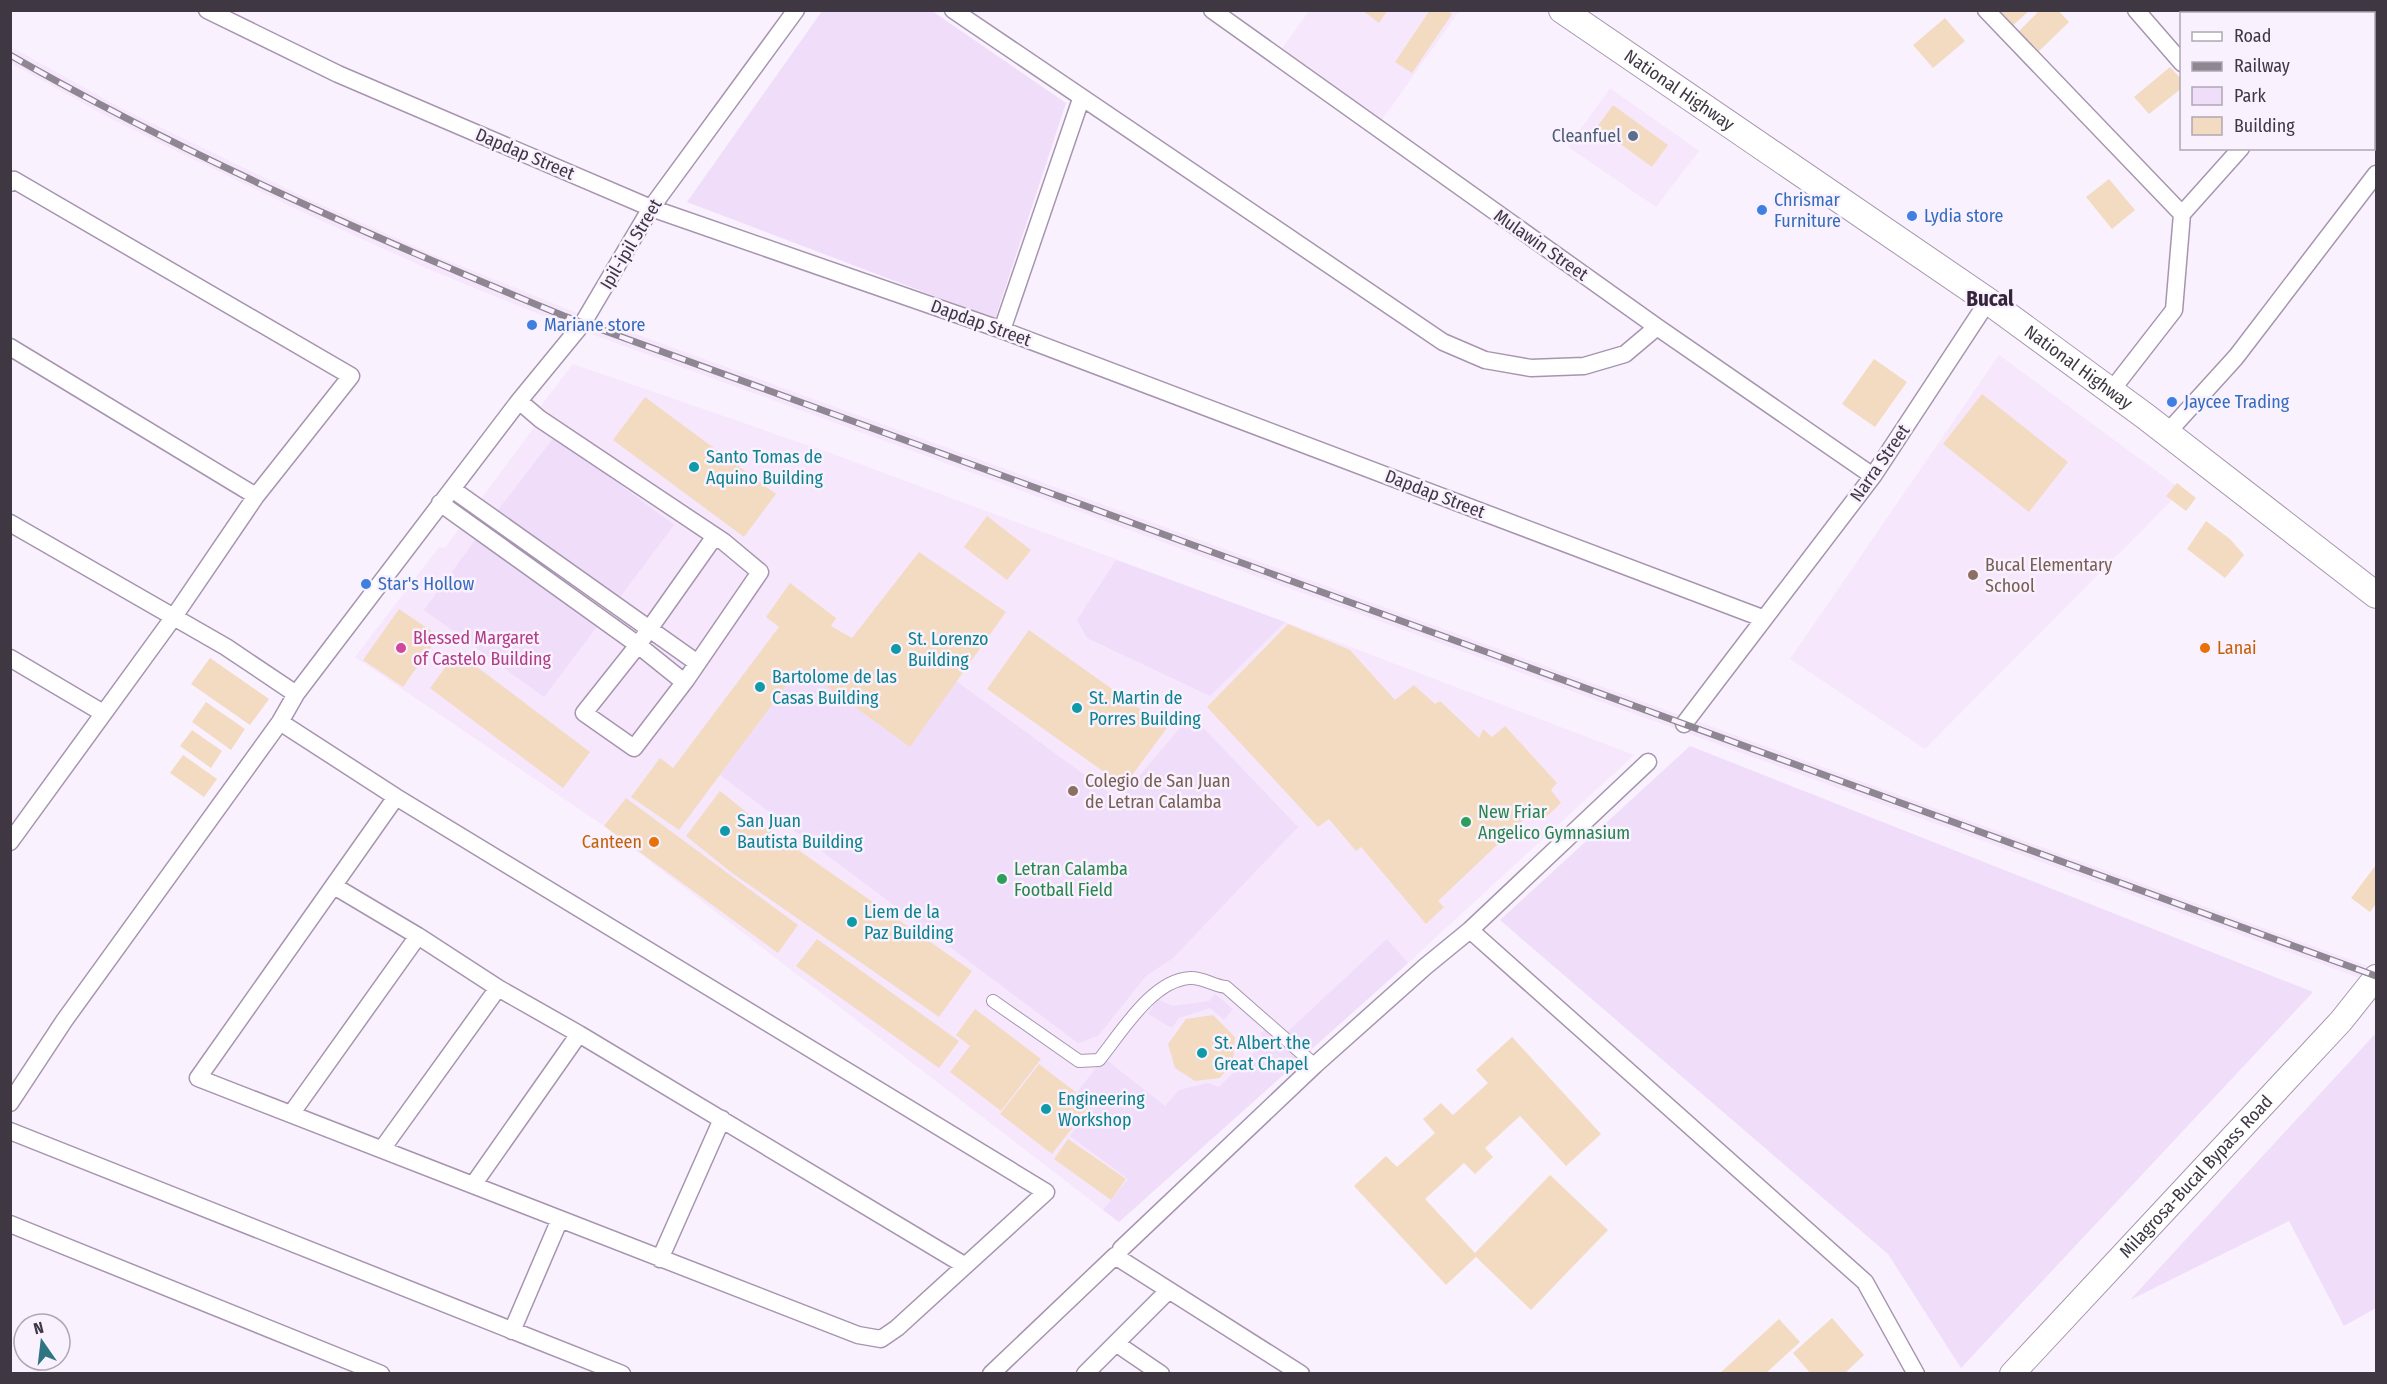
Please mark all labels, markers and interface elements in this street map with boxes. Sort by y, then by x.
legend [2180,12,2375,150]
text: Road [2234,25,2271,47]
street label: National Highway [1620,45,1738,135]
text: Railway [2234,55,2290,77]
text: Park [2234,85,2267,107]
text: Building [2234,115,2295,137]
street label: Dapdap Street [472,123,578,185]
place label: Cleanfuel [1552,125,1621,147]
marker: Cleanfuel [1626,129,1640,143]
place label: Chrismar Furniture [1774,189,1841,232]
street label: Ipil-ipil Street [595,195,667,293]
marker: Chrismar Furniture [1755,203,1769,217]
street label: Mulawin Street [1490,204,1592,286]
place label: Lydia store [1924,205,2004,227]
marker: Lydia store [1905,209,1919,223]
district label: Bucal [1966,286,2014,312]
street label: Dapdap Street [928,295,1034,351]
place label: Mariane store [544,314,645,336]
marker: Mariane store [525,318,539,332]
street label: National Highway [2020,320,2137,414]
place label: Jaycee Trading [2184,391,2290,413]
marker: Jaycee Trading [2165,395,2179,409]
street label: Narra Street [1845,420,1915,506]
place label: Santo Tomas de Aquino Building [706,446,823,489]
marker: Santo Tomas de Aquino Building [687,460,701,474]
street label: Dapdap Street [1382,465,1488,523]
place label: Bucal Elementary School [1985,554,2112,597]
marker: Bucal Elementary School [1966,568,1980,582]
place label: Star's Hollow [378,573,474,595]
marker: Star's Hollow [359,577,373,591]
place label: Blessed Margaret of Castelo Building [413,627,552,670]
place label: St. Lorenzo Building [908,628,989,671]
place label: Lanai [2217,637,2257,659]
marker: Blessed Margaret of Castelo Building [394,641,408,655]
marker: Lanai [2198,641,2212,655]
marker: St. Lorenzo Building [889,642,903,656]
place label: Bartolome de las Casas Building [772,666,897,709]
marker: Bartolome de las Casas Building [753,680,767,694]
place label: St. Martin de Porres Building [1089,687,1201,730]
marker: St. Martin de Porres Building [1070,701,1084,715]
place label: Colegio de San Juan de Letran Calamba [1085,770,1230,813]
marker: Colegio de San Juan de Letran Calamba [1066,784,1080,798]
place label: New Friar Angelico Gymnasium [1478,801,1630,844]
place label: San Juan Bautista Building [737,810,863,853]
marker: New Friar Angelico Gymnasium [1459,815,1473,829]
marker: San Juan Bautista Building [718,824,732,838]
place label: Canteen [582,831,642,853]
marker: Canteen [647,835,661,849]
place label: Letran Calamba Football Field [1014,858,1128,901]
marker: Letran Calamba Football Field [995,872,1009,886]
place label: Liem de la Paz Building [864,901,954,944]
marker: Liem de la Paz Building [845,915,859,929]
place label: St. Albert the Great Chapel [1214,1032,1310,1075]
marker: St. Albert the Great Chapel [1195,1046,1209,1060]
place label: Engineering Workshop [1058,1088,1145,1131]
street label: Milagrosa-Bucal Bypass Road [2115,1091,2277,1262]
marker: Engineering Workshop [1039,1102,1053,1116]
north arrow [12,1312,72,1372]
text: N [32,1318,45,1338]

